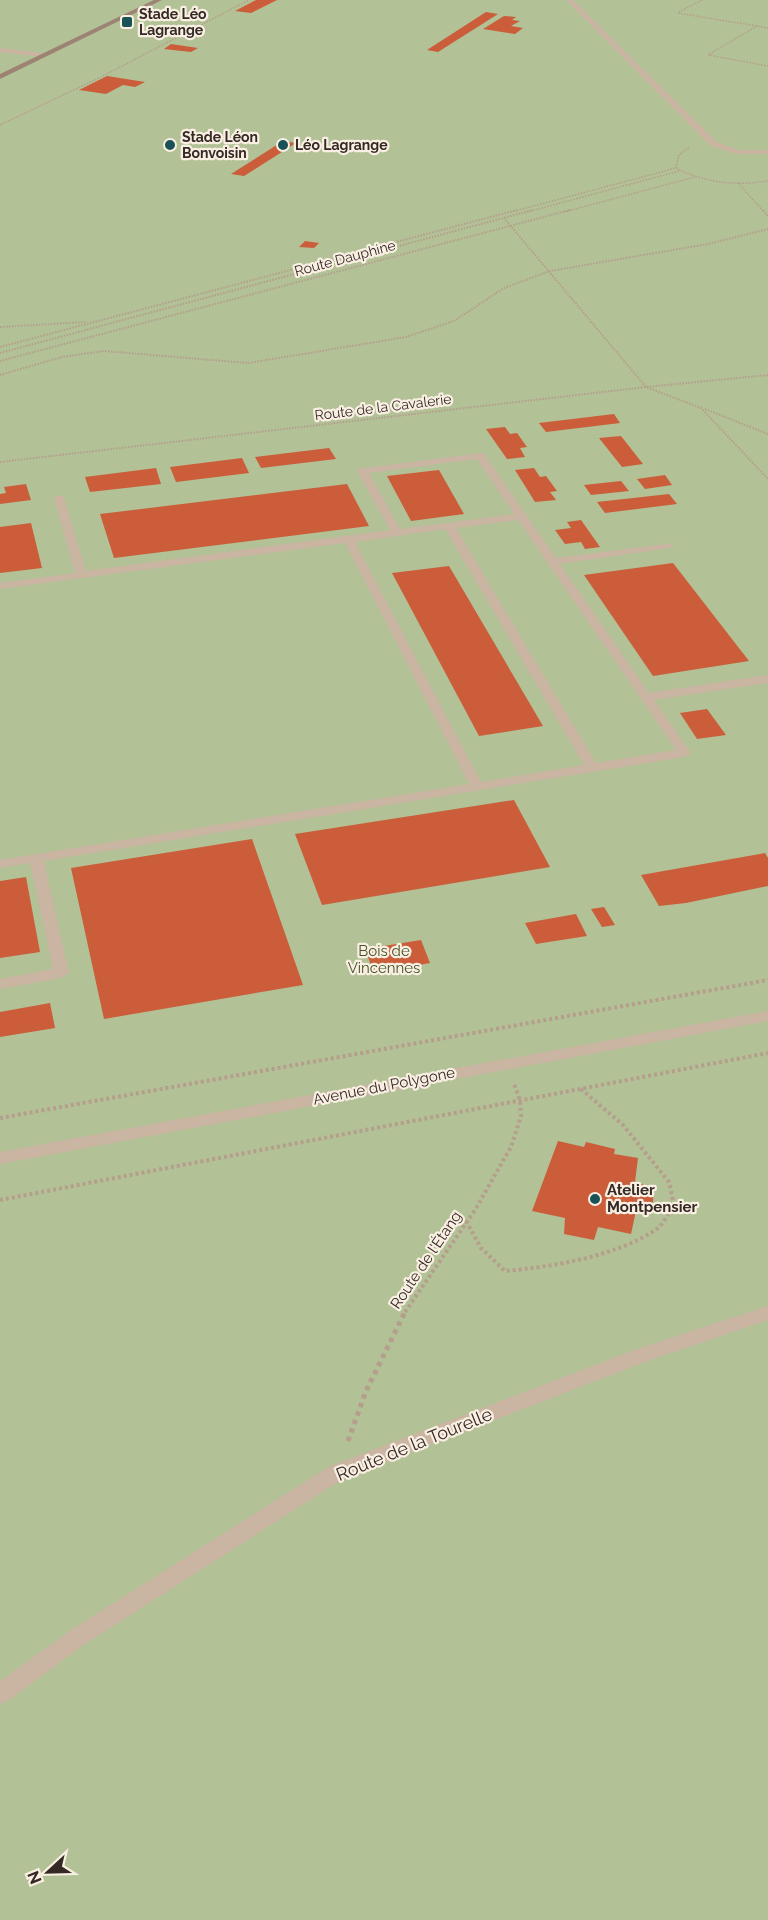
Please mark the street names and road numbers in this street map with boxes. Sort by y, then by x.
street label: Route Dauphine [293,237,397,279]
street label: Route de la Cavalerie [314,391,452,423]
street label: Avenue du Polygone [312,1063,457,1109]
street label: Route de l'Étang [387,1208,465,1312]
street label: Route de la Tourelle [333,1403,495,1485]

